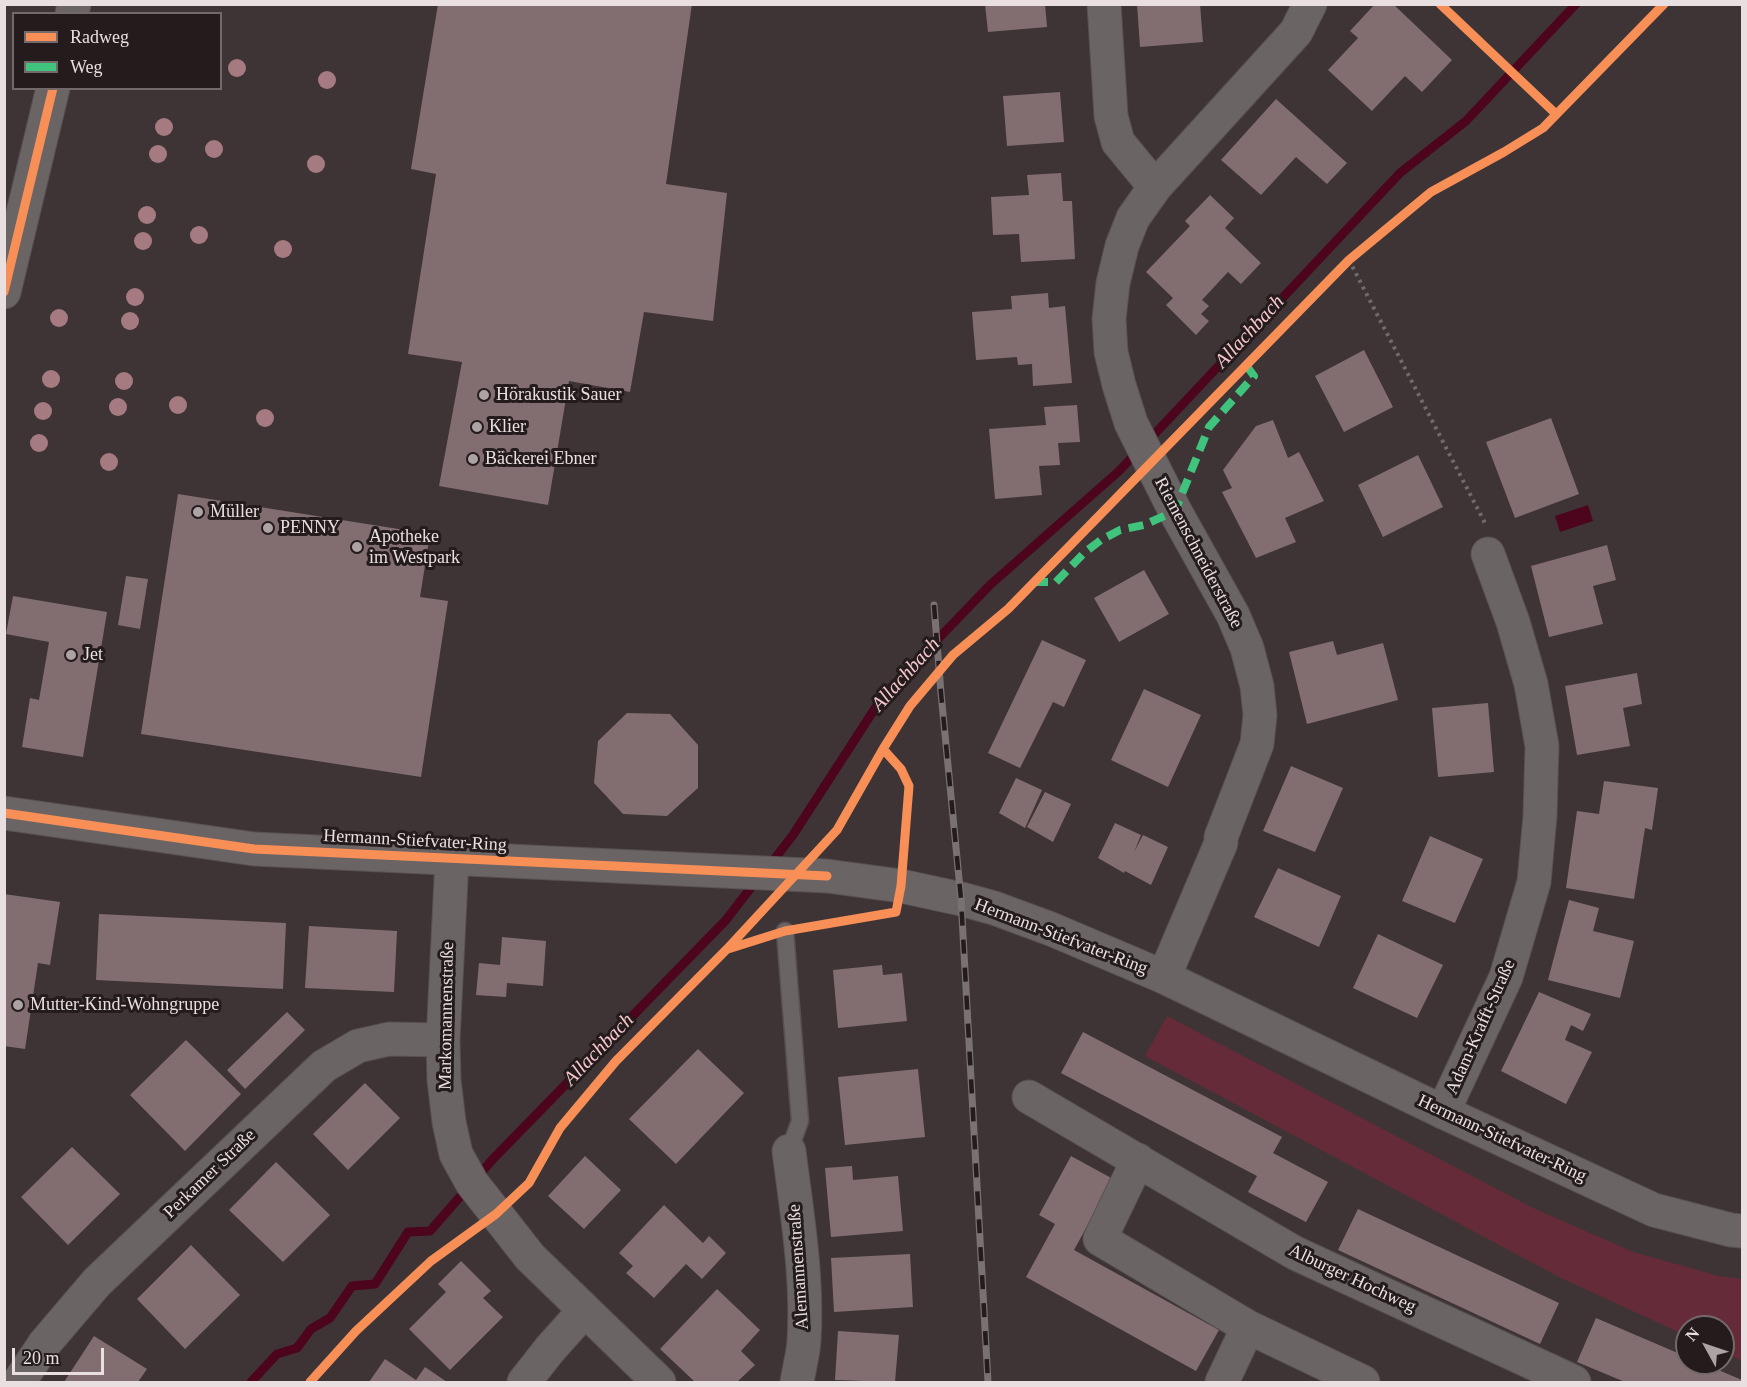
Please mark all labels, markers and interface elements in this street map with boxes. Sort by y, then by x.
legend [12,12,222,90]
text: Radweg [70,27,129,47]
text: Weg [70,57,103,77]
water label: Allachbach [1210,291,1290,373]
place label: Hörakustik Sauer [496,384,621,406]
marker: Hörakustik Sauer [477,388,491,402]
place label: Klier [489,416,526,438]
marker: Klier [470,420,484,434]
place label: Bäckerei Ebner [485,448,596,470]
marker: Bäckerei Ebner [466,452,480,466]
street label: Riemenschneiderstraße [1149,474,1247,632]
place label: Müller [210,501,259,523]
marker: Müller [191,505,205,519]
place label: PENNY [280,517,340,539]
marker: PENNY [261,521,275,535]
place label: Apotheke im Westpark [369,526,460,568]
marker: Apotheke im Westpark [350,540,364,554]
water label: Allachbach [867,633,945,717]
place label: Jet [83,644,103,666]
marker: Jet [64,648,78,662]
street label: Hermann-Stiefvater-Ring [323,825,507,857]
street label: Hermann-Stiefvater-Ring [971,894,1151,980]
street label: Markomannenstraße [435,942,459,1090]
street label: Adam-Krafft-Straße [1442,956,1520,1098]
place label: Mutter-Kind-Wohngruppe [30,994,219,1016]
marker: Mutter-Kind-Wohngruppe [11,998,25,1012]
water label: Allachbach [559,1009,639,1091]
street label: Hermann-Stiefvater-Ring [1414,1090,1590,1188]
street label: Perkamer Straße [160,1125,260,1223]
street label: Alemannenstraße [784,1203,814,1331]
street label: Alburger Hochweg [1285,1240,1419,1318]
north arrow [1675,1315,1735,1375]
text: N [1682,1325,1703,1344]
scale bar [15,1336,106,1374]
text: 20 m [23,1348,60,1368]

